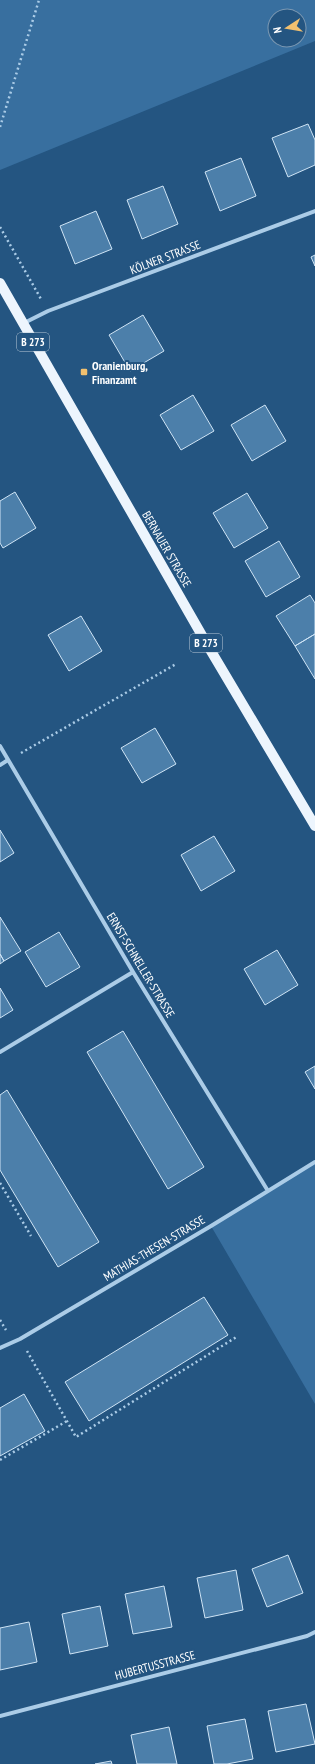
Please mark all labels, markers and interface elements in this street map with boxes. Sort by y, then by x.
north arrow [267,8,307,48]
text: N [270,26,285,34]
street label: KÖLNER STRASSE [128,237,202,277]
road number: B 273 [17,333,49,351]
place label: Oranienburg, Finanzamt [92,358,148,387]
marker: Oranienburg, Finanzamt [79,367,89,377]
street label: BERNAUER STRASSE [139,508,195,590]
road number: B 273 [190,634,222,652]
street label: ERNST-SCHNELLER-STRASSE [104,910,178,1020]
street label: MATHIAS-THESEN-STRASSE [101,1212,207,1284]
street label: HUBERTUSSTRASSE [113,1647,197,1683]

